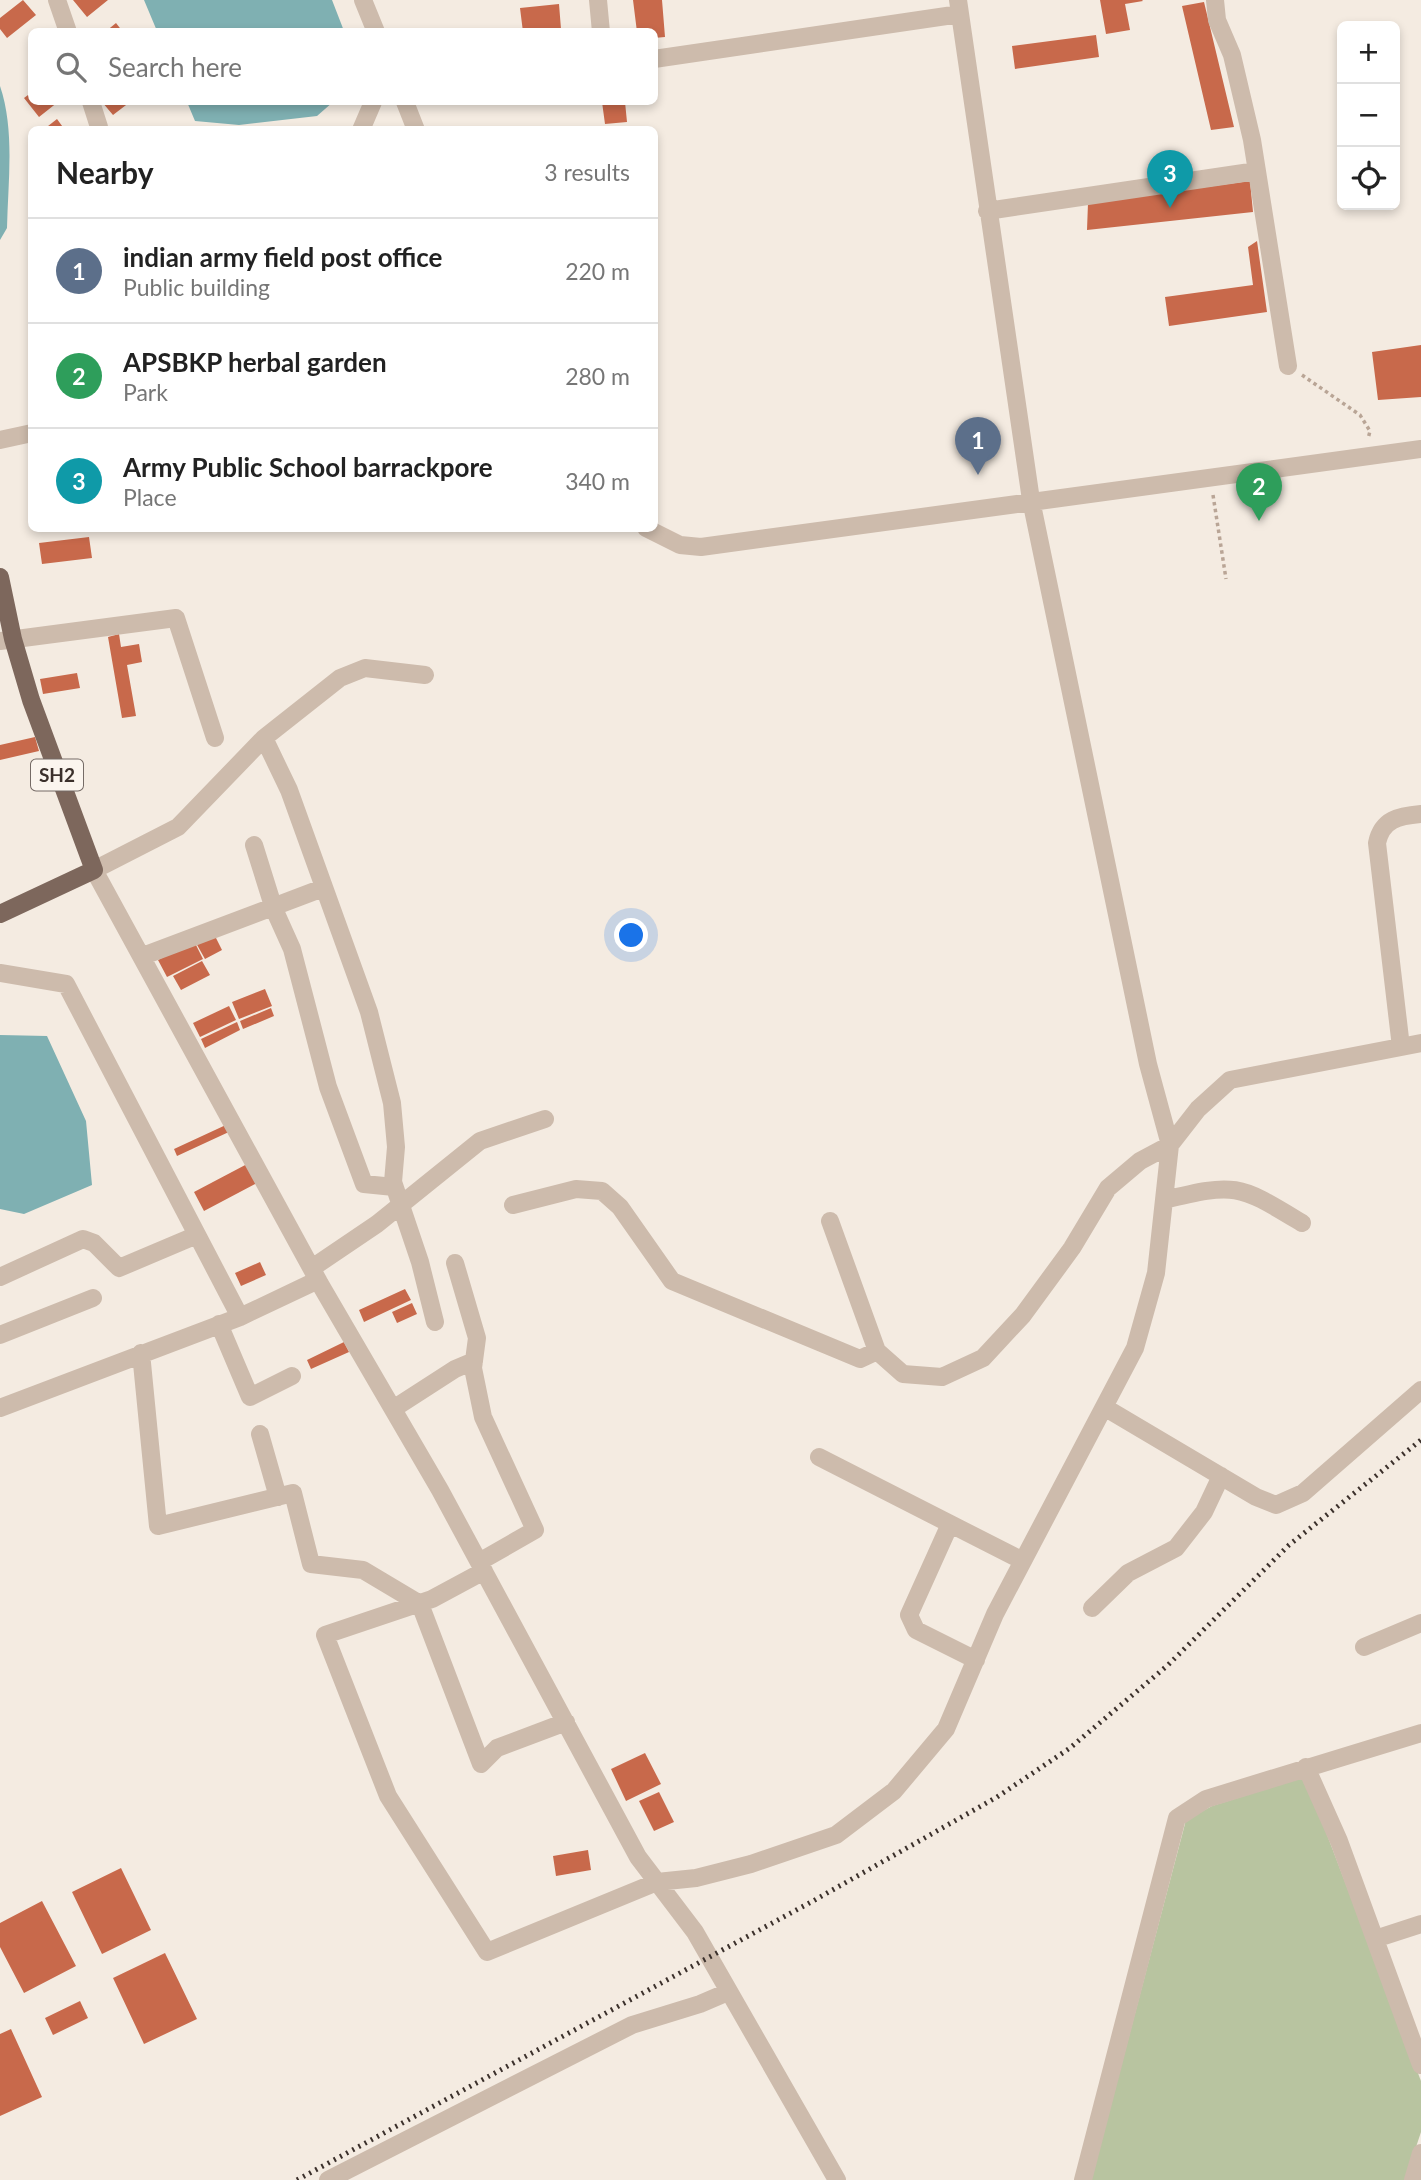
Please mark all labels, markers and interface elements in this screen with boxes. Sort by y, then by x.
map controls [1337,21,1400,210]
button: + [1337,21,1400,84]
search box [28,28,658,105]
icon: search [52,48,90,86]
text: Search here [108,51,242,83]
button: − [1337,84,1400,147]
button: locate [1337,147,1400,210]
pin: 3 [1147,150,1193,208]
text: Nearby [56,154,154,190]
text: 3 results [544,158,630,186]
text: indian army field post office [123,241,442,273]
text: 1 [72,257,86,285]
text: 220 m [565,257,630,285]
text: Public building [123,273,270,301]
text: APSBKP herbal garden [123,346,387,378]
text: 2 [72,362,86,390]
text: 280 m [565,362,630,390]
text: Park [123,378,168,406]
pin: 1 [955,417,1001,475]
text: Army Public School barrackpore [123,451,493,483]
pin: 2 [1236,463,1282,521]
text: 3 [72,467,86,495]
text: 340 m [565,467,630,495]
text: Place [123,483,177,511]
road number: SH2 [31,760,83,790]
your location [614,918,648,952]

